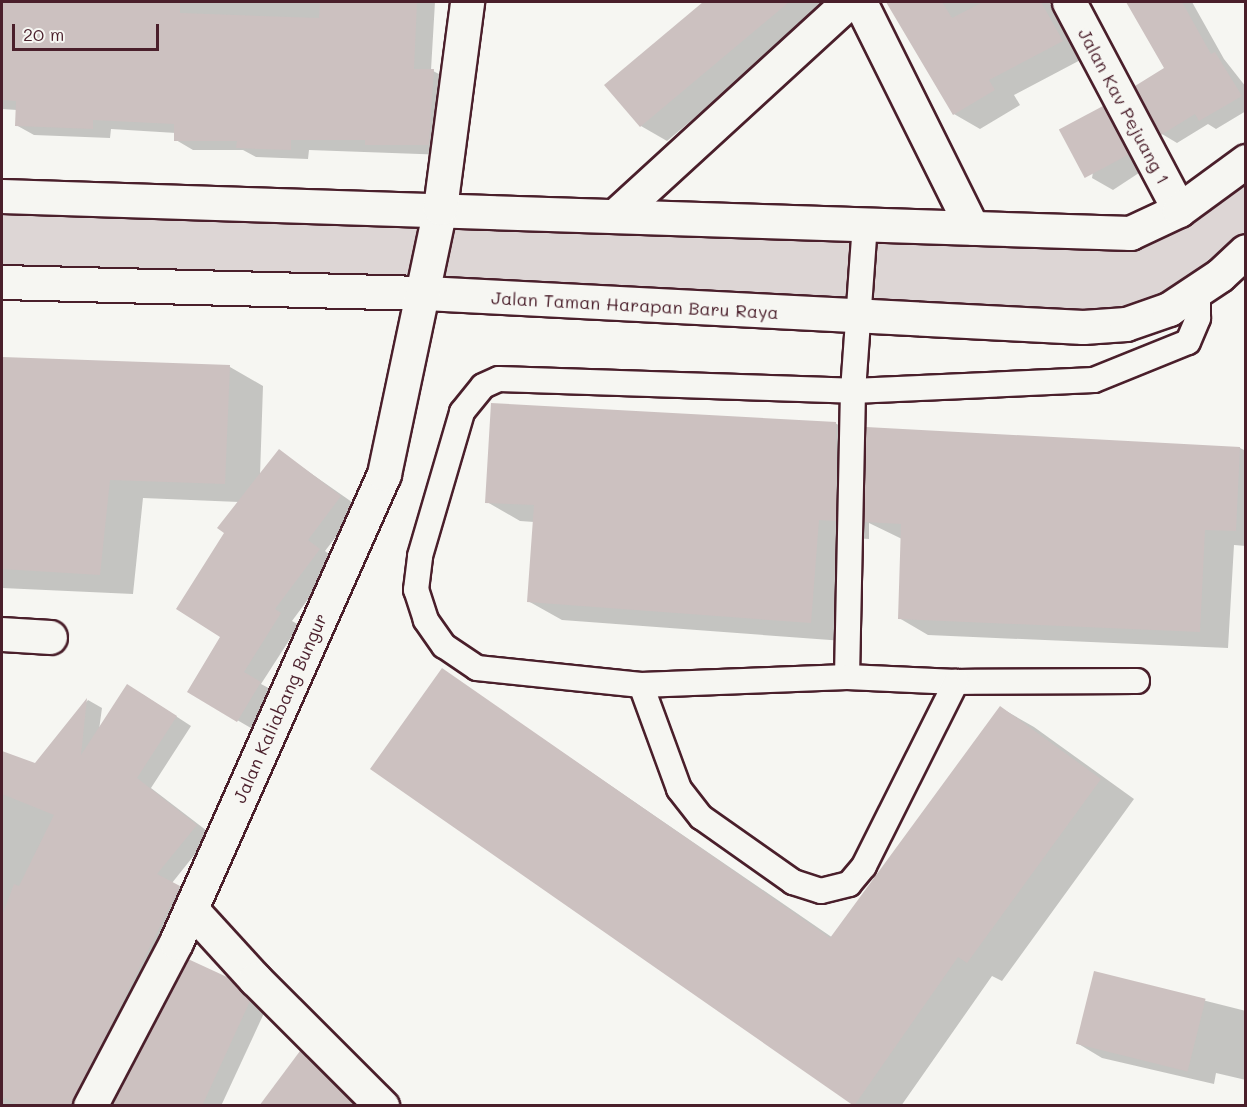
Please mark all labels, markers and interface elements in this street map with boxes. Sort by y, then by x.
scale bar [15,12,162,50]
text: 20 m [23,22,64,46]
street label: Jalan Kav Pejuang 1 [1074,24,1174,188]
street label: Jalan Taman Harapan Baru Raya [491,287,779,323]
street label: Jalan Kaliabang Bungur [228,610,332,806]

